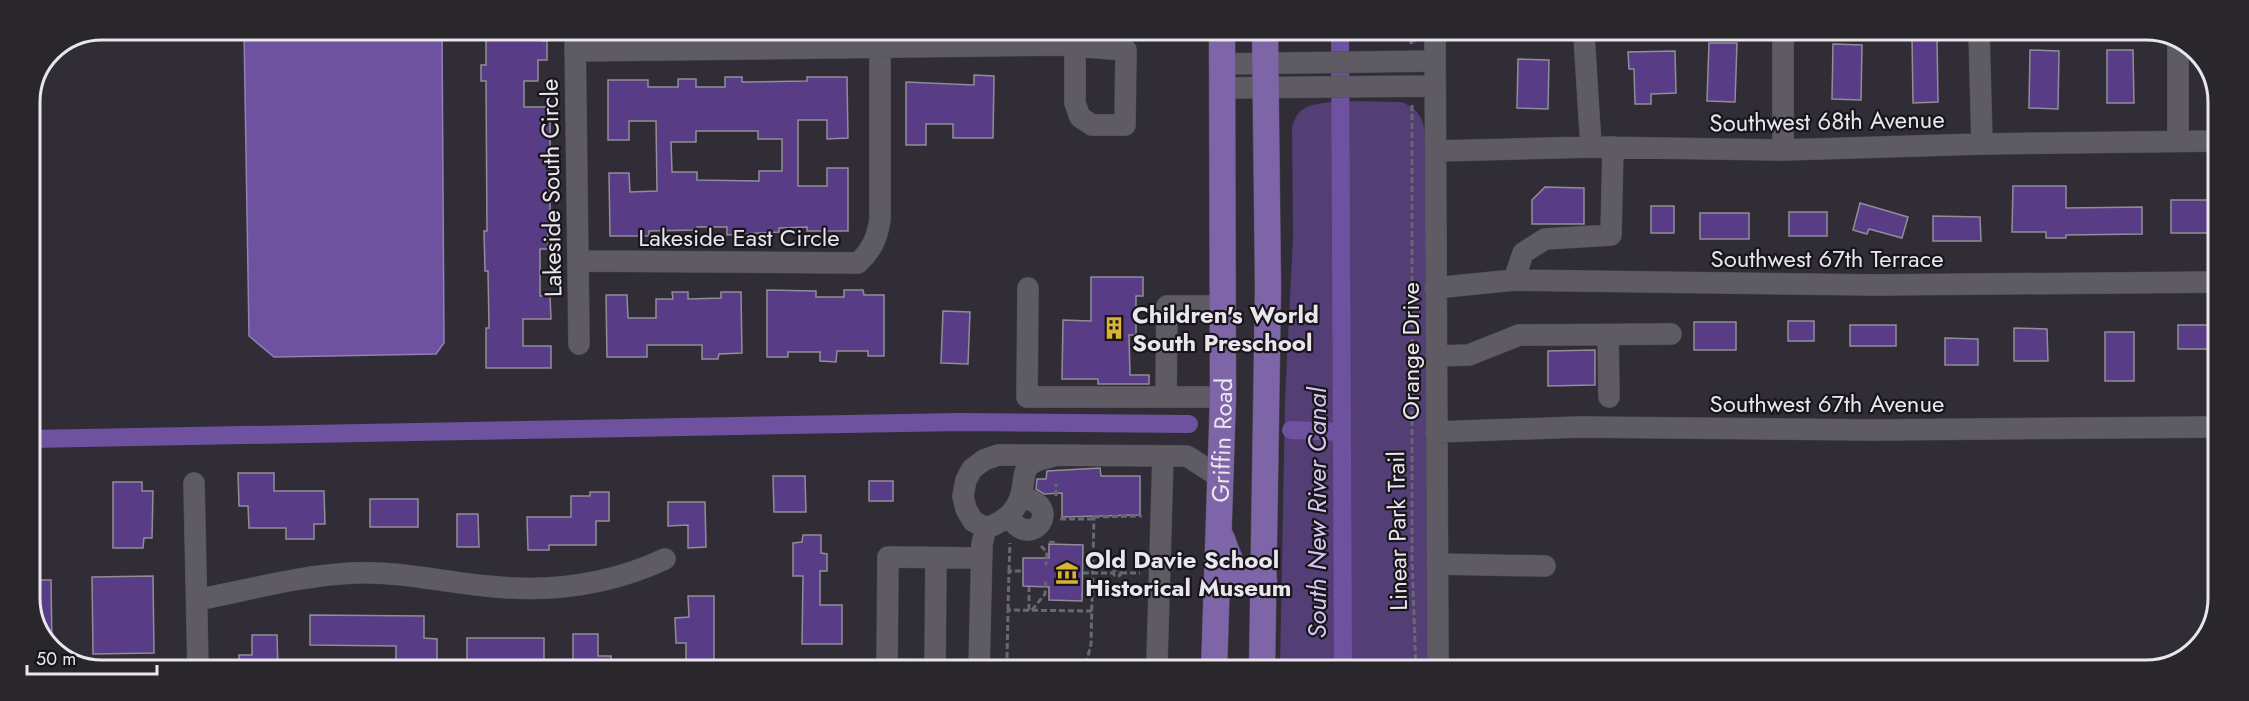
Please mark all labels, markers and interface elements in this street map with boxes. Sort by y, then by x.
street label: Lakeside South Circle [532,79,570,297]
street label: Southwest 68th Avenue [1709,101,1945,141]
street label: Lakeside East Circle [638,220,840,255]
street label: Southwest 67th Terrace [1711,241,1944,276]
street label: Orange Drive [1393,282,1428,420]
place label: Children's World South Preschool [1132,297,1319,360]
building icon: Children's World South Preschool [1101,315,1127,341]
street label: Griffin Road [1202,378,1241,503]
water label: South New River Canal [1298,386,1336,639]
street label: Southwest 67th Avenue [1710,386,1944,421]
street label: Linear Park Trail [1378,451,1416,611]
place label: Old Davie School Historical Museum [1085,542,1292,605]
museum icon: Old Davie School Historical Museum [1054,560,1080,586]
scale bar [27,638,158,676]
text: 50 m [36,646,76,672]

